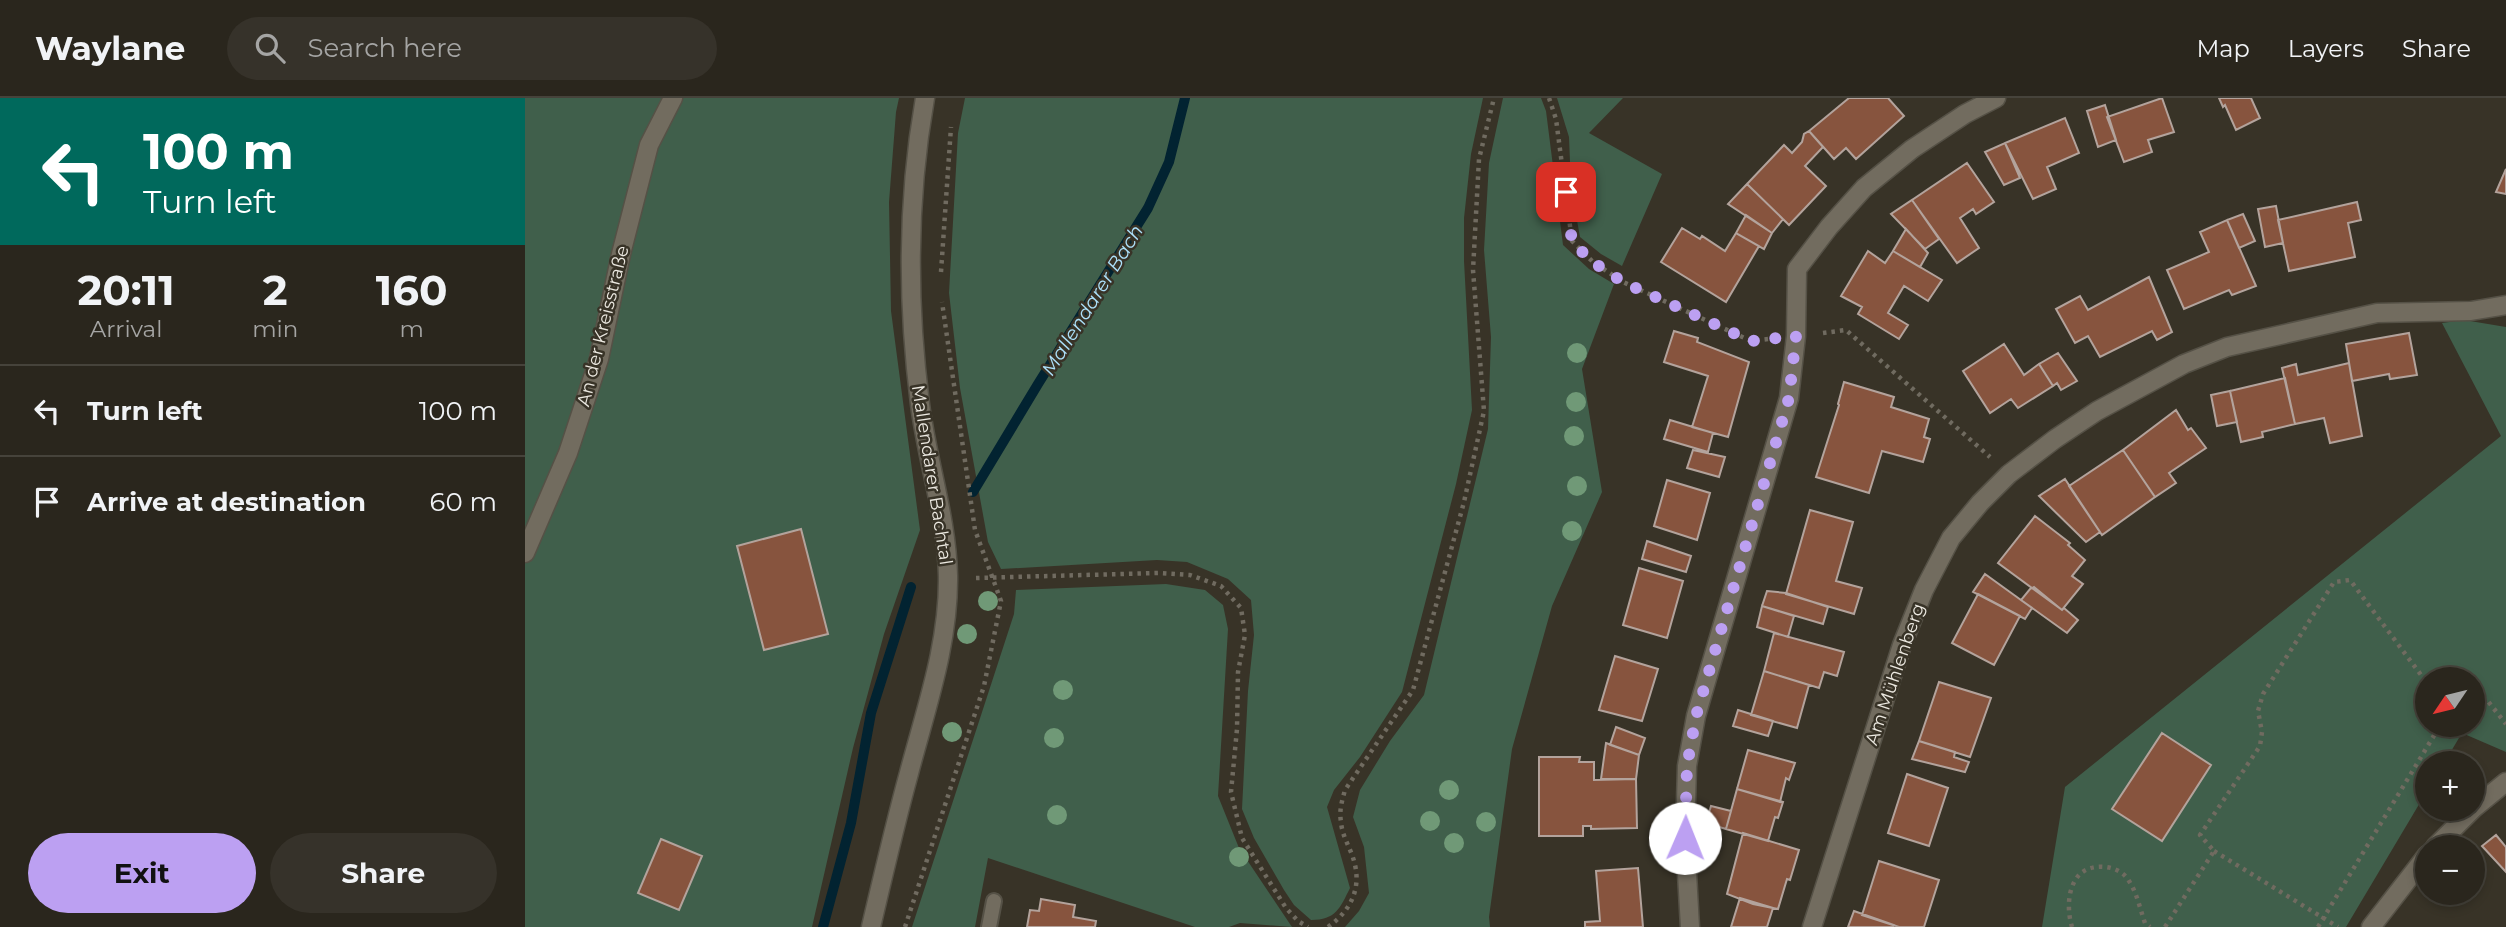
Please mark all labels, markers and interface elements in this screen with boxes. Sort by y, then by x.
search box [227,17,717,80]
text: Waylane [35,28,185,68]
icon: search [251,29,289,67]
text: Search here [307,32,462,64]
text: Map [2196,34,2250,63]
text: Layers [2288,34,2364,63]
text: Share [2402,34,2471,63]
text: 100 m [143,122,294,181]
icon: left [28,126,119,217]
pin [1536,162,1596,222]
icon: arrive [1547,173,1585,211]
text: Turn left [143,182,277,221]
water label: Mallendarer Bach [1037,221,1148,380]
street label: An der Kreisstraße [572,243,634,409]
text: 20:11 [77,264,175,316]
text: 2 [263,264,288,316]
text: 160 [376,264,448,316]
text: Arrival [90,315,162,343]
text: min [252,315,298,343]
text: m [399,315,424,343]
street label: Mallendarer Bachtal [907,383,957,567]
icon: left [28,392,66,430]
text: Turn left [87,395,203,427]
text: 100 m [419,395,497,427]
icon: arrive [28,483,66,521]
text: Arrive at destination [87,486,366,518]
text: 60 m [430,486,497,518]
street label: Am Mühlenberg [1860,600,1930,748]
north arrow [2415,667,2485,737]
map controls [2415,667,2485,905]
button: + [2415,751,2485,821]
position arrow [1648,801,1722,875]
button: Exit [28,833,256,913]
button: Share [270,833,497,913]
button: − [2415,835,2485,905]

